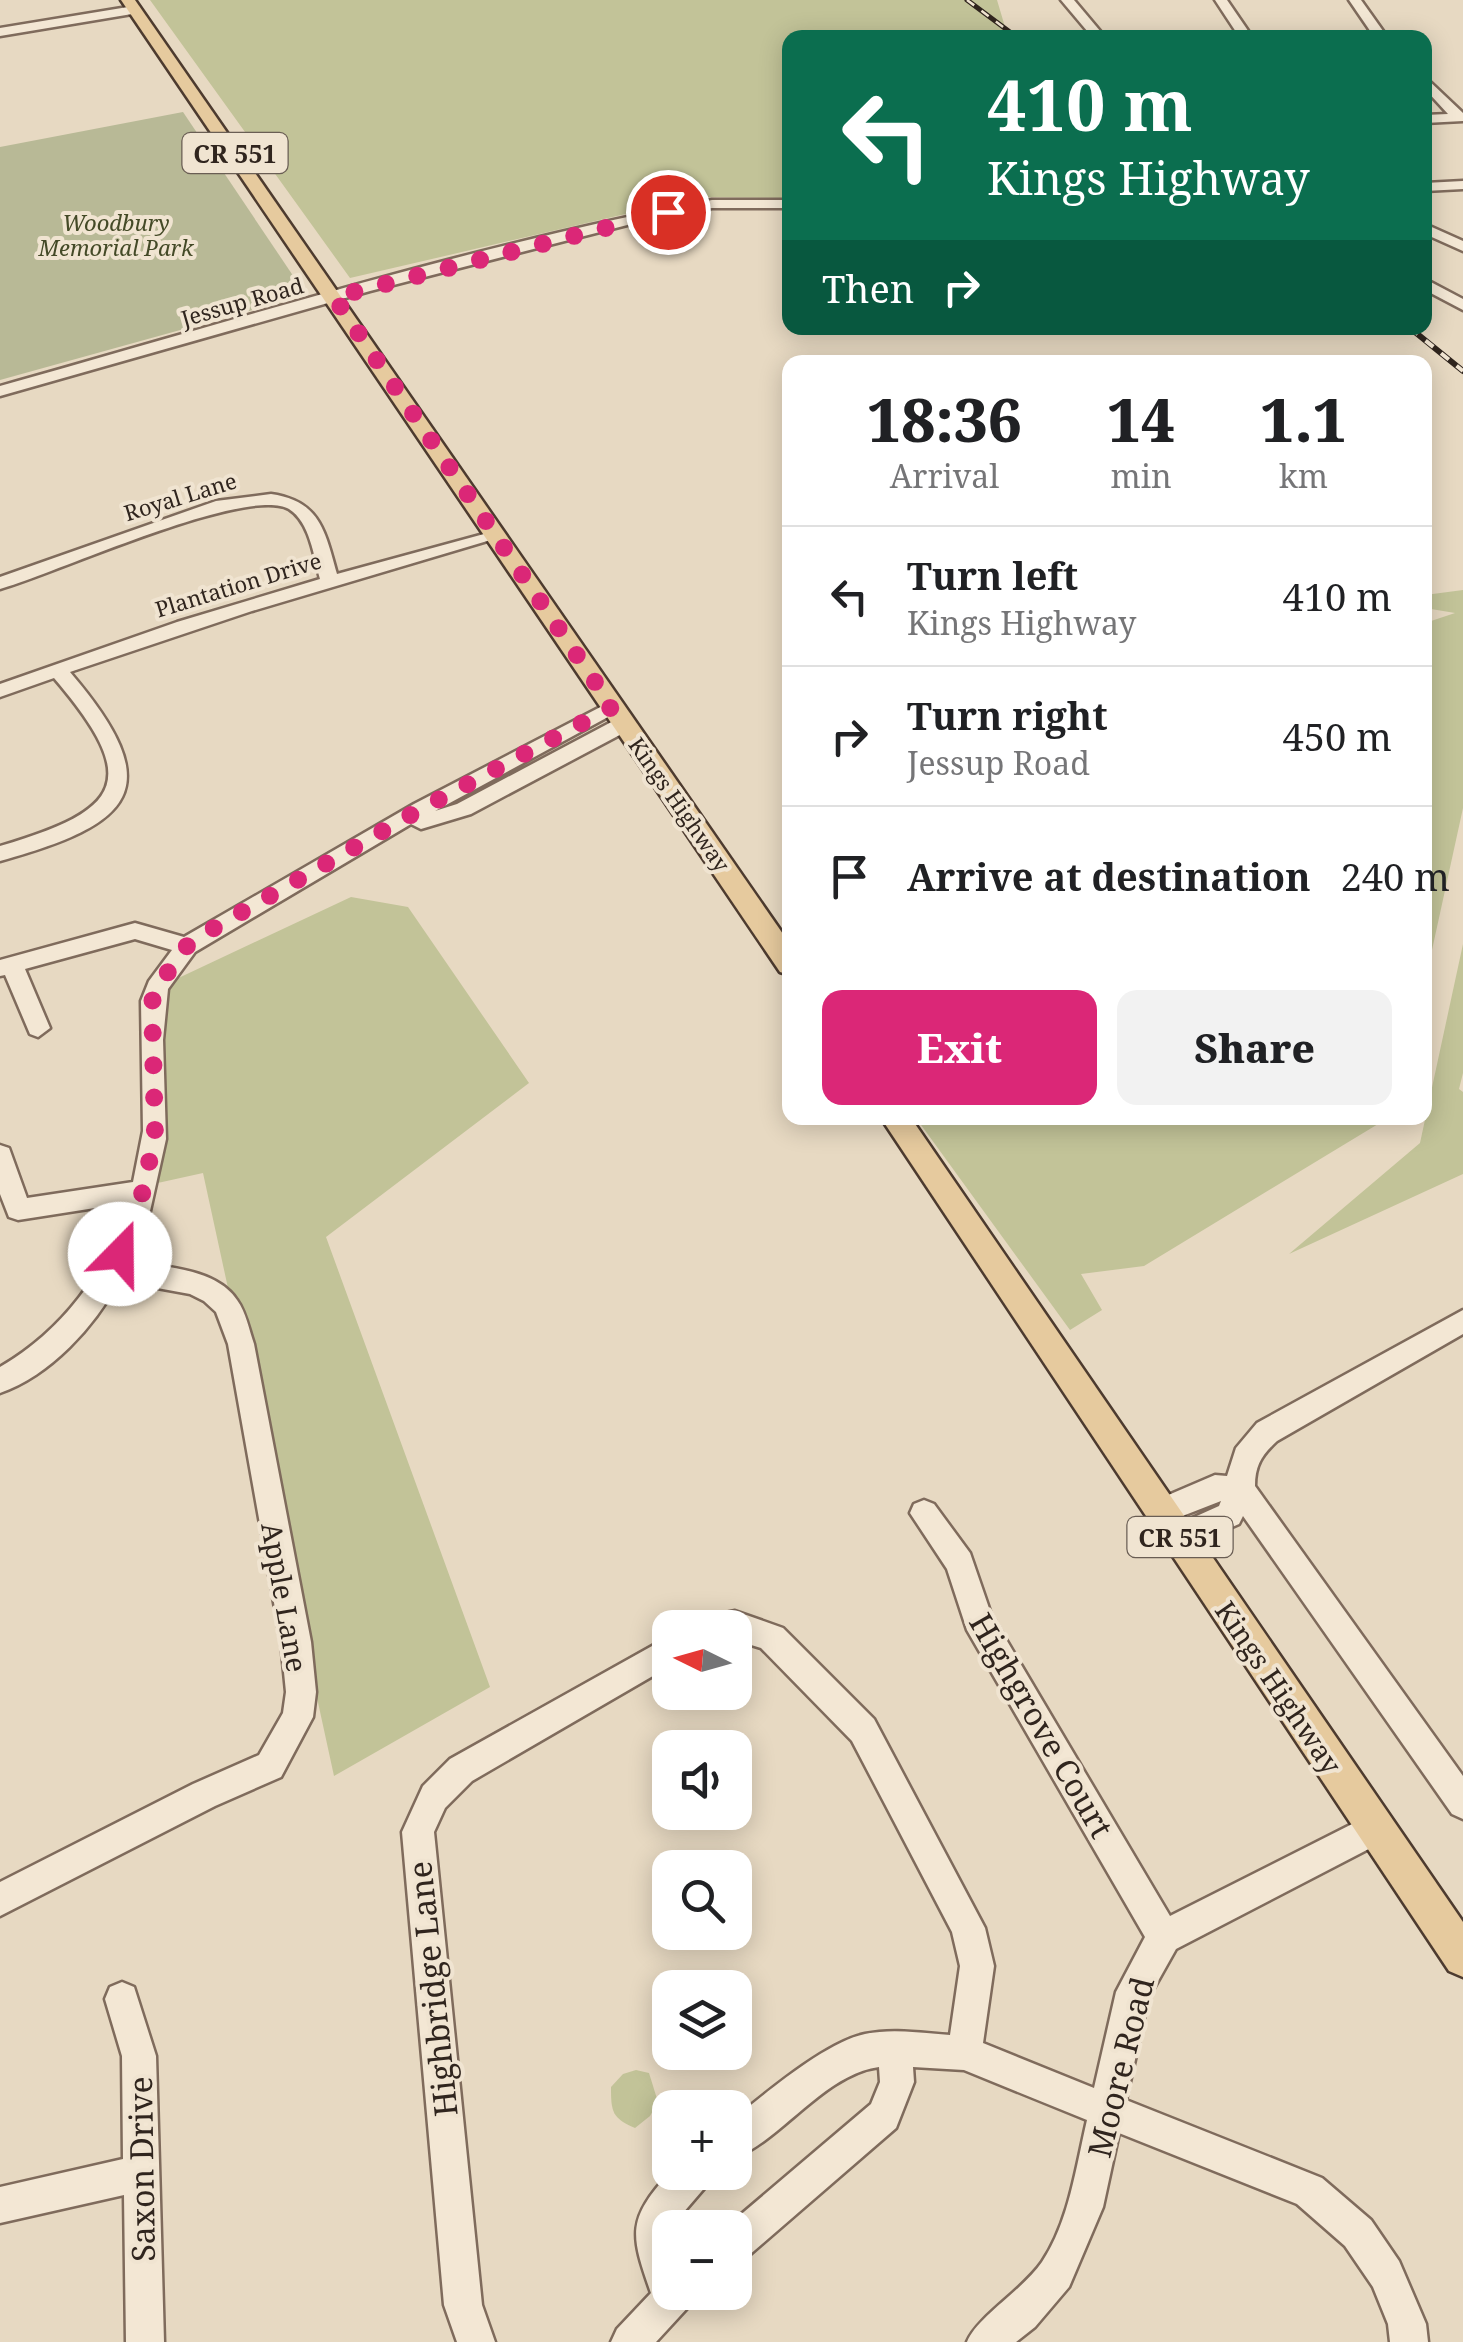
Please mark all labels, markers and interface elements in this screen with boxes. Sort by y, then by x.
text: 410 m [987,56,1193,152]
icon: left [822,70,952,200]
road number: CR 551 [182,133,288,173]
text: Kings Highway [987,147,1310,208]
pin [626,170,711,255]
icon: arrive [641,185,696,240]
park label: Woodbury Memorial Park [37,207,195,262]
icon: right [934,260,989,315]
text: Then [822,262,914,314]
street label: Jessup Road [176,269,307,333]
text: 18:36 [867,378,1022,460]
text: 14 [1107,378,1175,460]
text: 1.1 [1260,378,1347,460]
text: Arrival [890,454,999,497]
text: min [1110,454,1172,497]
text: km [1279,454,1328,497]
street label: Royal Lane [120,465,240,527]
street label: Plantation Drive [151,544,325,624]
text: Turn left [907,549,1078,601]
icon: left [822,569,877,624]
text: 410 m [1282,570,1392,622]
text: Kings Highway [907,601,1136,644]
text: Turn right [907,689,1108,741]
icon: right [822,709,877,764]
text: 450 m [1282,710,1392,762]
street label: Kings Highway [622,731,738,878]
text: Jessup Road [907,741,1090,784]
icon: arrive [822,849,877,904]
text: Arrive at destination [907,850,1311,902]
text: 240 m [1341,850,1450,902]
button: Exit [822,990,1097,1105]
button: Share [1117,990,1392,1105]
position arrow [68,1202,172,1306]
road number: CR 551 [1128,1517,1232,1557]
street label: Apple Lane [253,1519,317,1675]
street label: Kings Highway [1207,1593,1351,1781]
street label: Highgrove Court [960,1605,1124,1845]
north arrow [652,1610,752,1710]
map controls [652,1610,752,2310]
button: sound [652,1730,752,1830]
button: search [652,1850,752,1950]
street label: Highbridge Lane [397,1859,467,2119]
button: layers [652,1970,752,2070]
street label: Moore Road [1077,1972,1163,2162]
street label: Saxon Drive [118,2076,164,2262]
button: + [652,2090,752,2190]
button: − [652,2210,752,2310]

